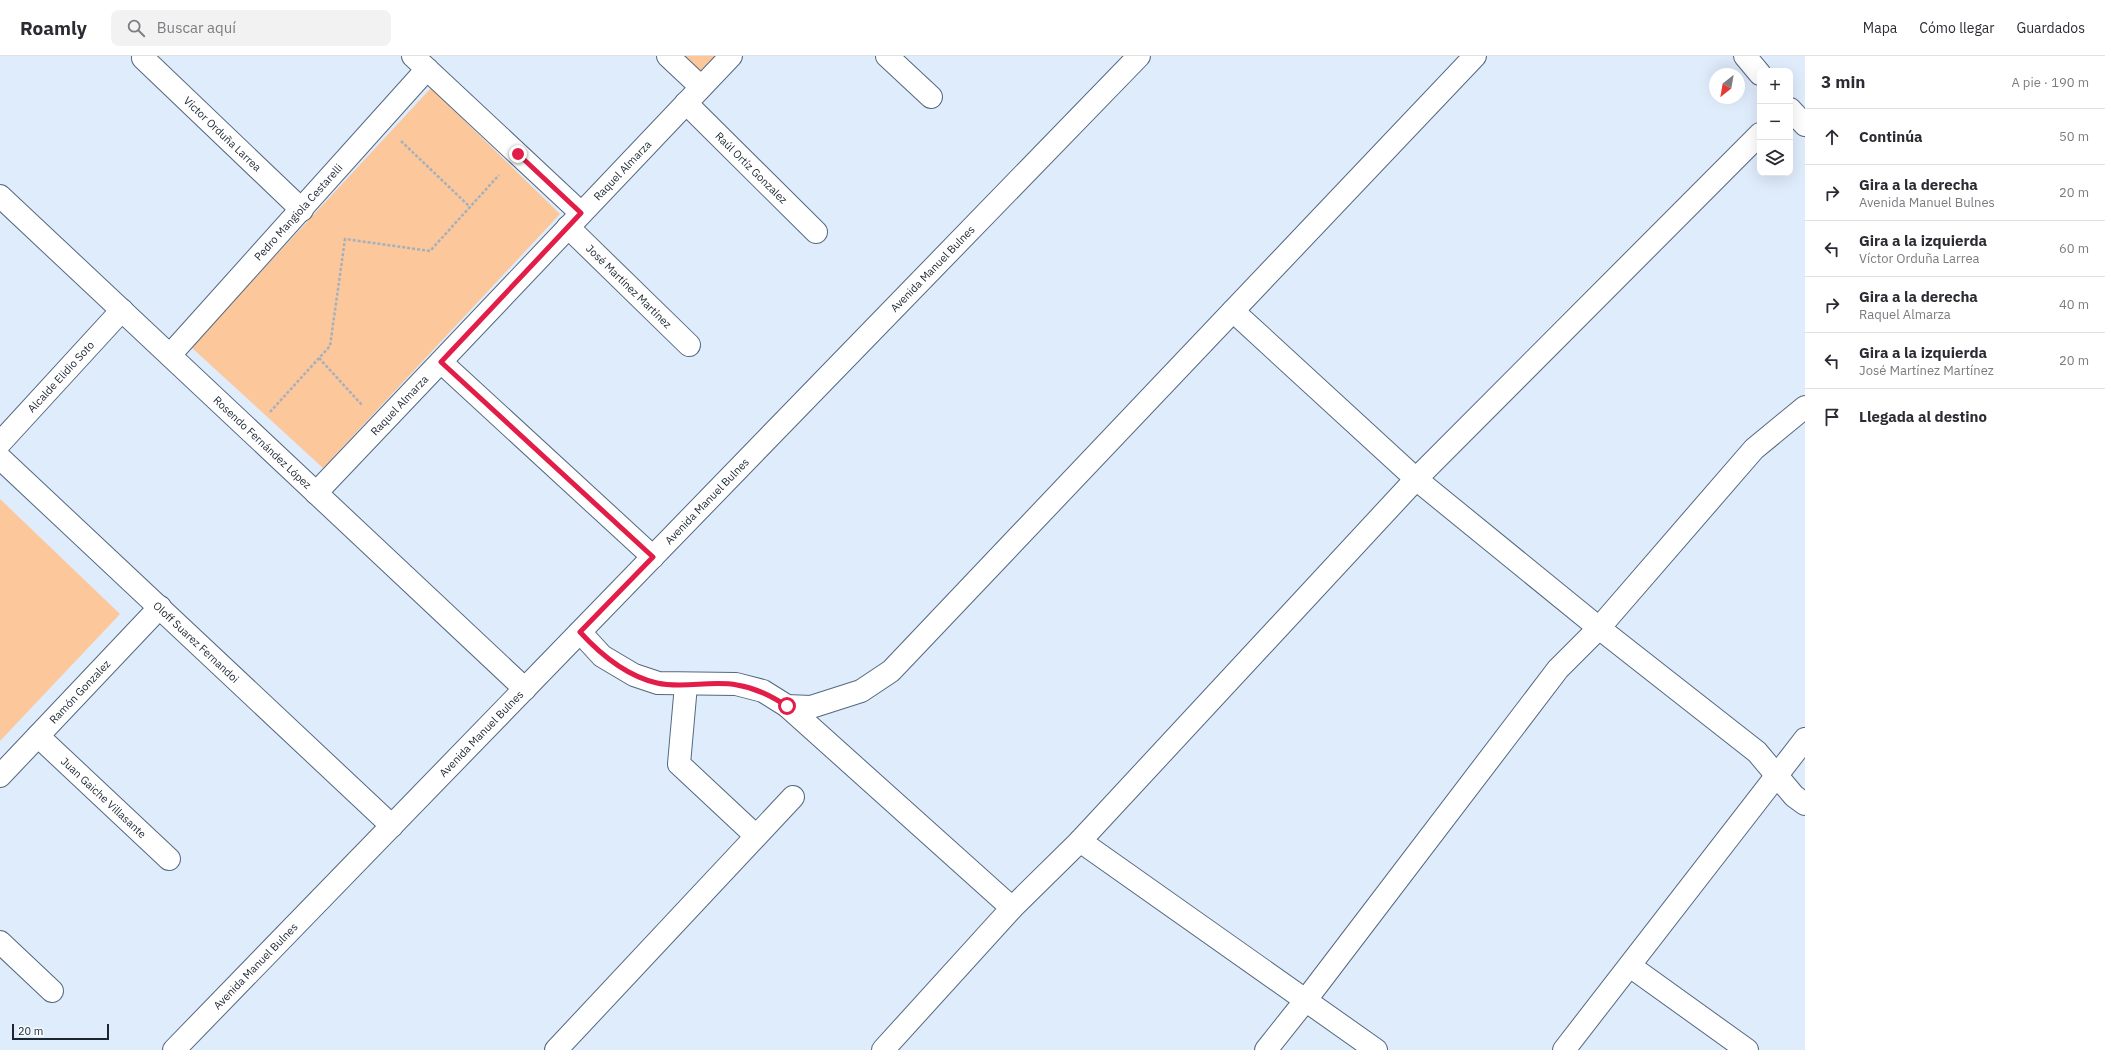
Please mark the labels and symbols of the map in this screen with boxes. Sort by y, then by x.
north arrow [1709,68,1745,104]
street label: Víctor Orduña Larrea [181,94,264,174]
street label: Raúl Ortíz Gonzalez [712,129,790,207]
street label: Raquel Almarza [591,137,654,203]
route end [509,145,527,163]
street label: Pedro Mangiola Cestarelli [251,161,346,264]
street label: Avenida Manuel Bulnes [887,222,978,315]
street label: José Martínez Martínez [583,241,675,331]
street label: Alcalde Elidio Soto [25,338,97,415]
street label: Raquel Almarza [367,372,431,438]
street label: Rosendo Fernández López [210,393,314,492]
street label: Avenida Manuel Bulnes [662,455,752,547]
street label: Oloff Suarez Fernandoi [150,598,242,686]
street label: Ramón Gonzalez [46,657,113,727]
street label: Avenida Manuel Bulnes [436,687,526,780]
route start [778,697,796,715]
street label: Juan Gaiche Villasante [58,754,149,841]
street label: Avenida Manuel Bulnes [210,920,301,1012]
scale bar [12,1022,109,1041]

